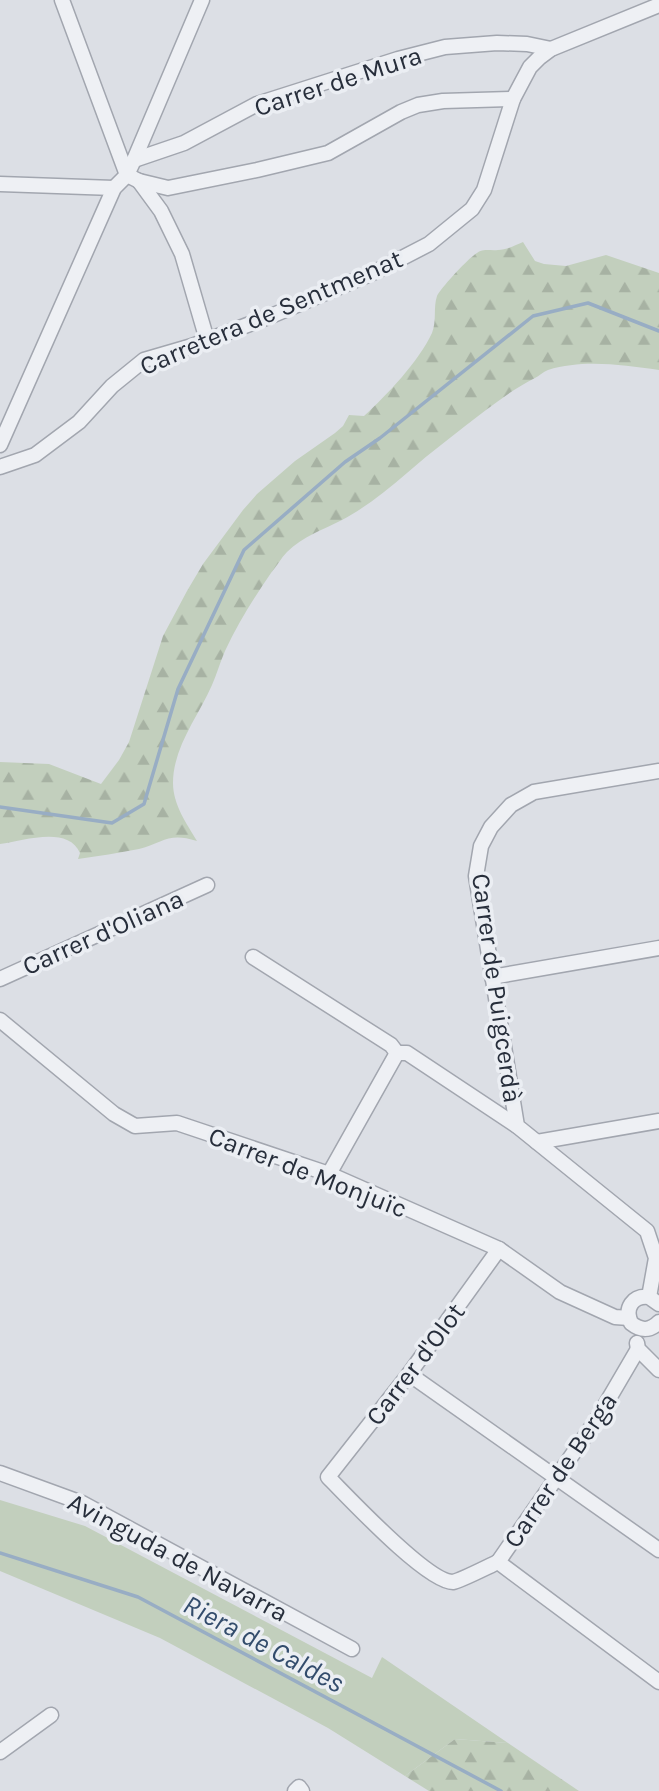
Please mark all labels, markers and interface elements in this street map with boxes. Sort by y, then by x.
street label: Carrer de Mura [250,40,426,123]
street label: Carretera de Sentmenat [135,243,407,382]
street label: Carrer de Puigcerdà [465,871,528,1105]
street label: Carrer d'Oliana [18,883,189,982]
street label: Carrer de Monjuïc [204,1120,411,1225]
street label: Carrer d'Olot [359,1297,472,1432]
street label: Carrer de Berga [497,1387,624,1554]
street label: Avinguda de Navarra [62,1486,293,1629]
water label: Riera de Caldes [178,1587,350,1700]

